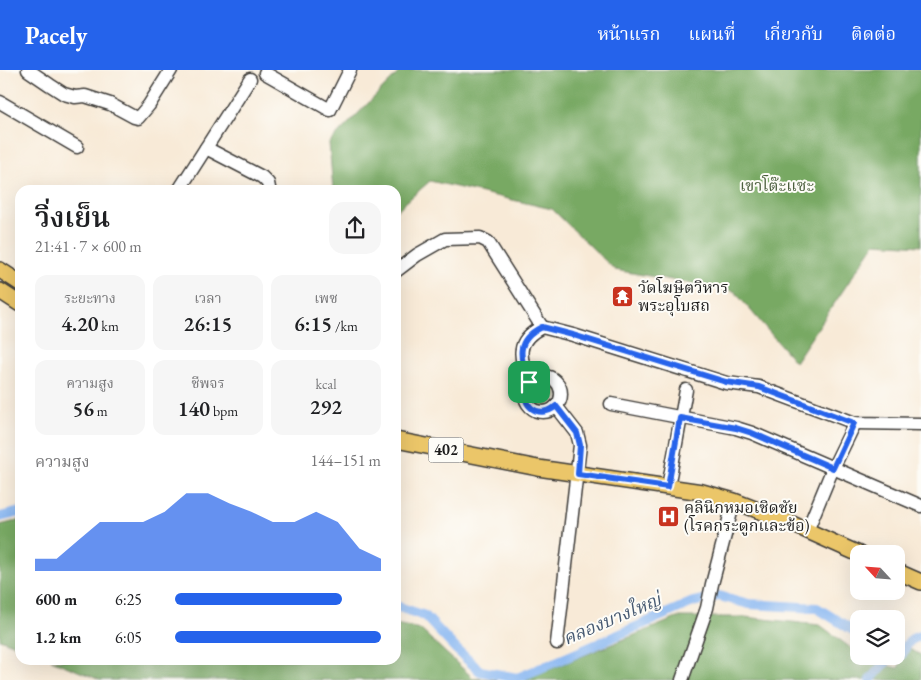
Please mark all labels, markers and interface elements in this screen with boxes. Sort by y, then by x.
text: Pacely [25,20,87,51]
text: หน้าแรก [597,22,660,45]
text: แผนที่ [688,22,736,45]
text: เกี่ยวกับ [764,22,823,45]
text: ติดต่อ [851,22,896,45]
park label: เขาโต๊ะแซะ [740,175,814,196]
text: วิ่งเย็น [35,199,110,235]
button: share [329,202,381,254]
text: 21:41 · 7 × 600 m [35,236,142,257]
place label: วัดโฆษิตวิหาร พระอุโบสถ [638,277,728,317]
temple icon: วัดโฆษิตวิหาร พระอุโบสถ [610,284,634,308]
text: ระยะทาง [64,289,116,307]
text: เวลา [194,289,222,307]
text: เพซ [314,289,338,307]
text: 4.20 [61,310,99,337]
text: 26:15 [184,310,232,337]
text: 6:15 [294,310,332,337]
text: km [99,317,119,335]
text: /km [332,317,358,335]
pin [508,361,550,403]
icon: arrive [515,368,543,396]
text: ความสูง [66,374,114,392]
text: ชีพจร [191,374,225,392]
text: kcal [316,375,337,393]
text: 292 [310,393,342,420]
text: 56 [72,395,94,422]
text: 140 [178,395,210,422]
text: m [94,402,108,420]
text: bpm [210,402,238,420]
road number: 402 [428,438,464,462]
text: 144–151 m [310,450,381,471]
text: ความสูง [35,451,90,472]
place label: คลินิกหมอเชิดชัย (โรคกระดูกและข้อ) [684,497,810,536]
hospital icon: คลินิกหมอเชิดชัย (โรคกระดูกและข้อ) [656,504,680,528]
north arrow [850,545,905,600]
map controls [850,545,905,665]
water label: คลองบางใหญ่ [559,585,667,649]
text: 600 m [35,589,77,610]
text: 6:25 [115,589,142,610]
button: layers [850,610,905,665]
text: 1.2 km [35,627,81,648]
text: 6:05 [115,627,142,648]

